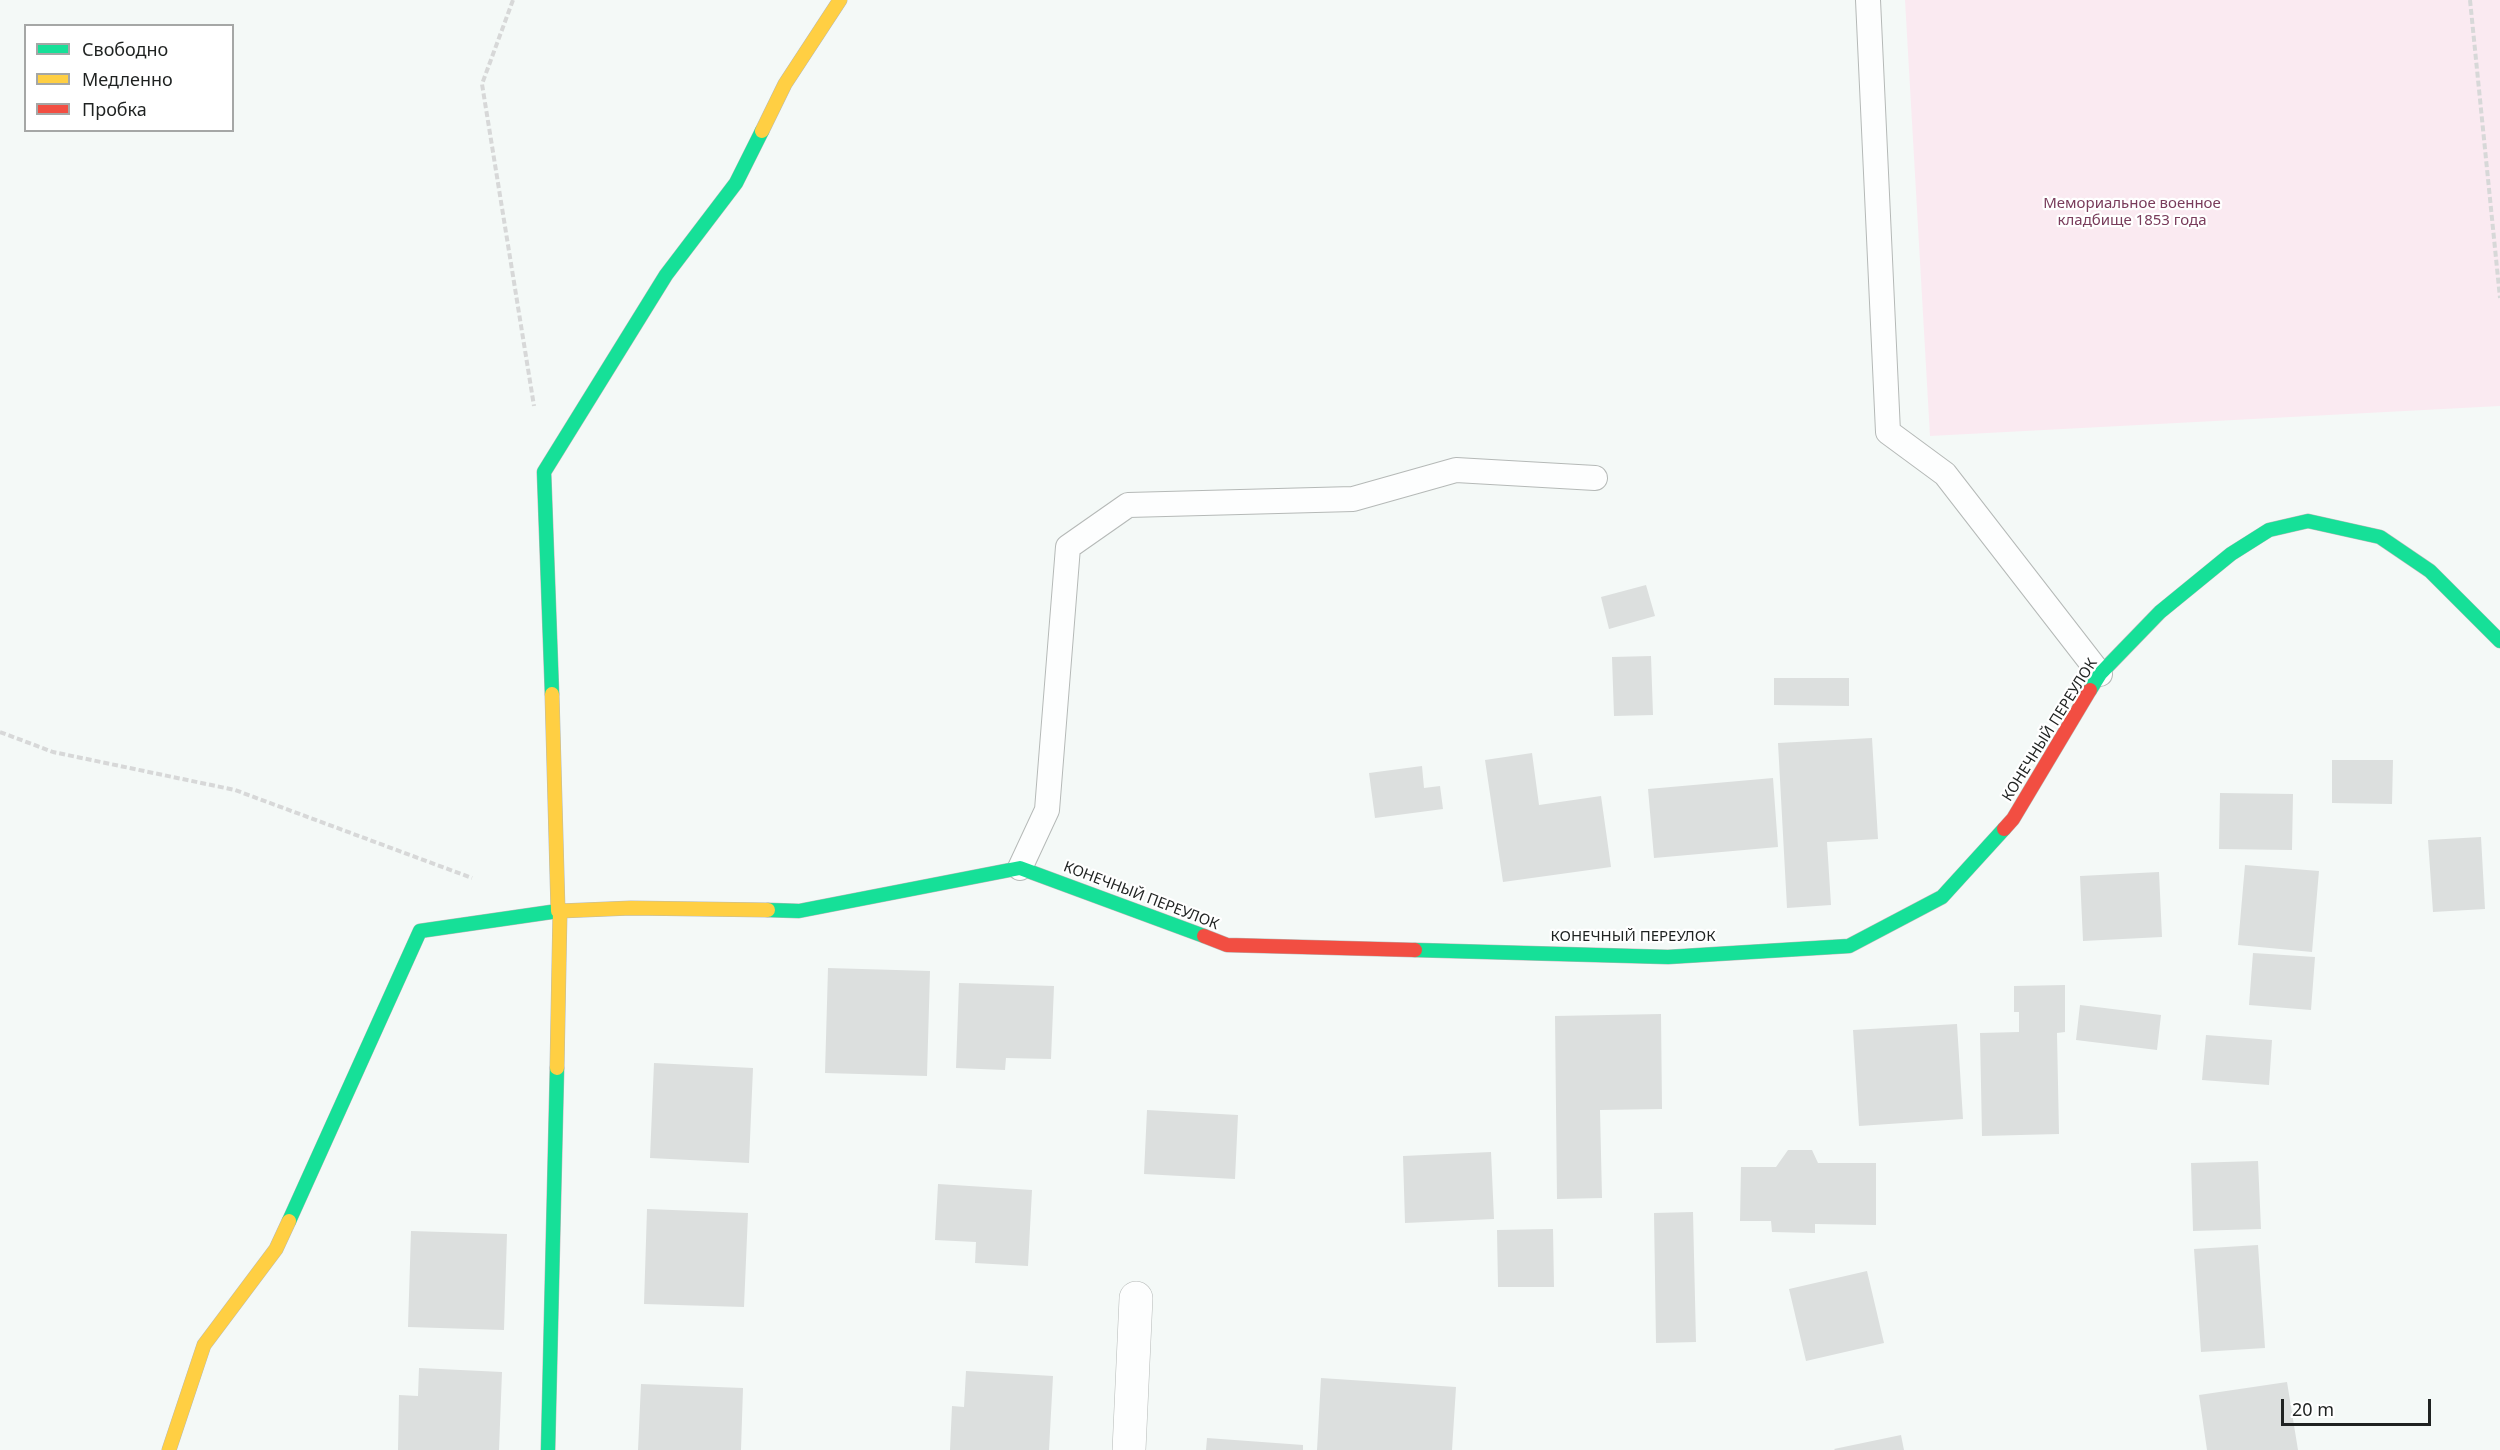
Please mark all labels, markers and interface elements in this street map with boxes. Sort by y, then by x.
legend [24,24,234,132]
text: Свободно [82,37,168,61]
text: Медленно [82,67,173,91]
text: Пробка [82,97,147,121]
park label: Мемориальное военное кладбище 1853 года [2043,195,2221,230]
street label: КОНЕЧНЫЙ ПЕРЕУЛОК [1999,655,2101,805]
street label: КОНЕЧНЫЙ ПЕРЕУЛОК [1061,858,1221,934]
street label: КОНЕЧНЫЙ ПЕРЕУЛОК [1550,928,1716,946]
scale bar [2284,1387,2434,1425]
text: 20 m [2292,1397,2334,1421]

